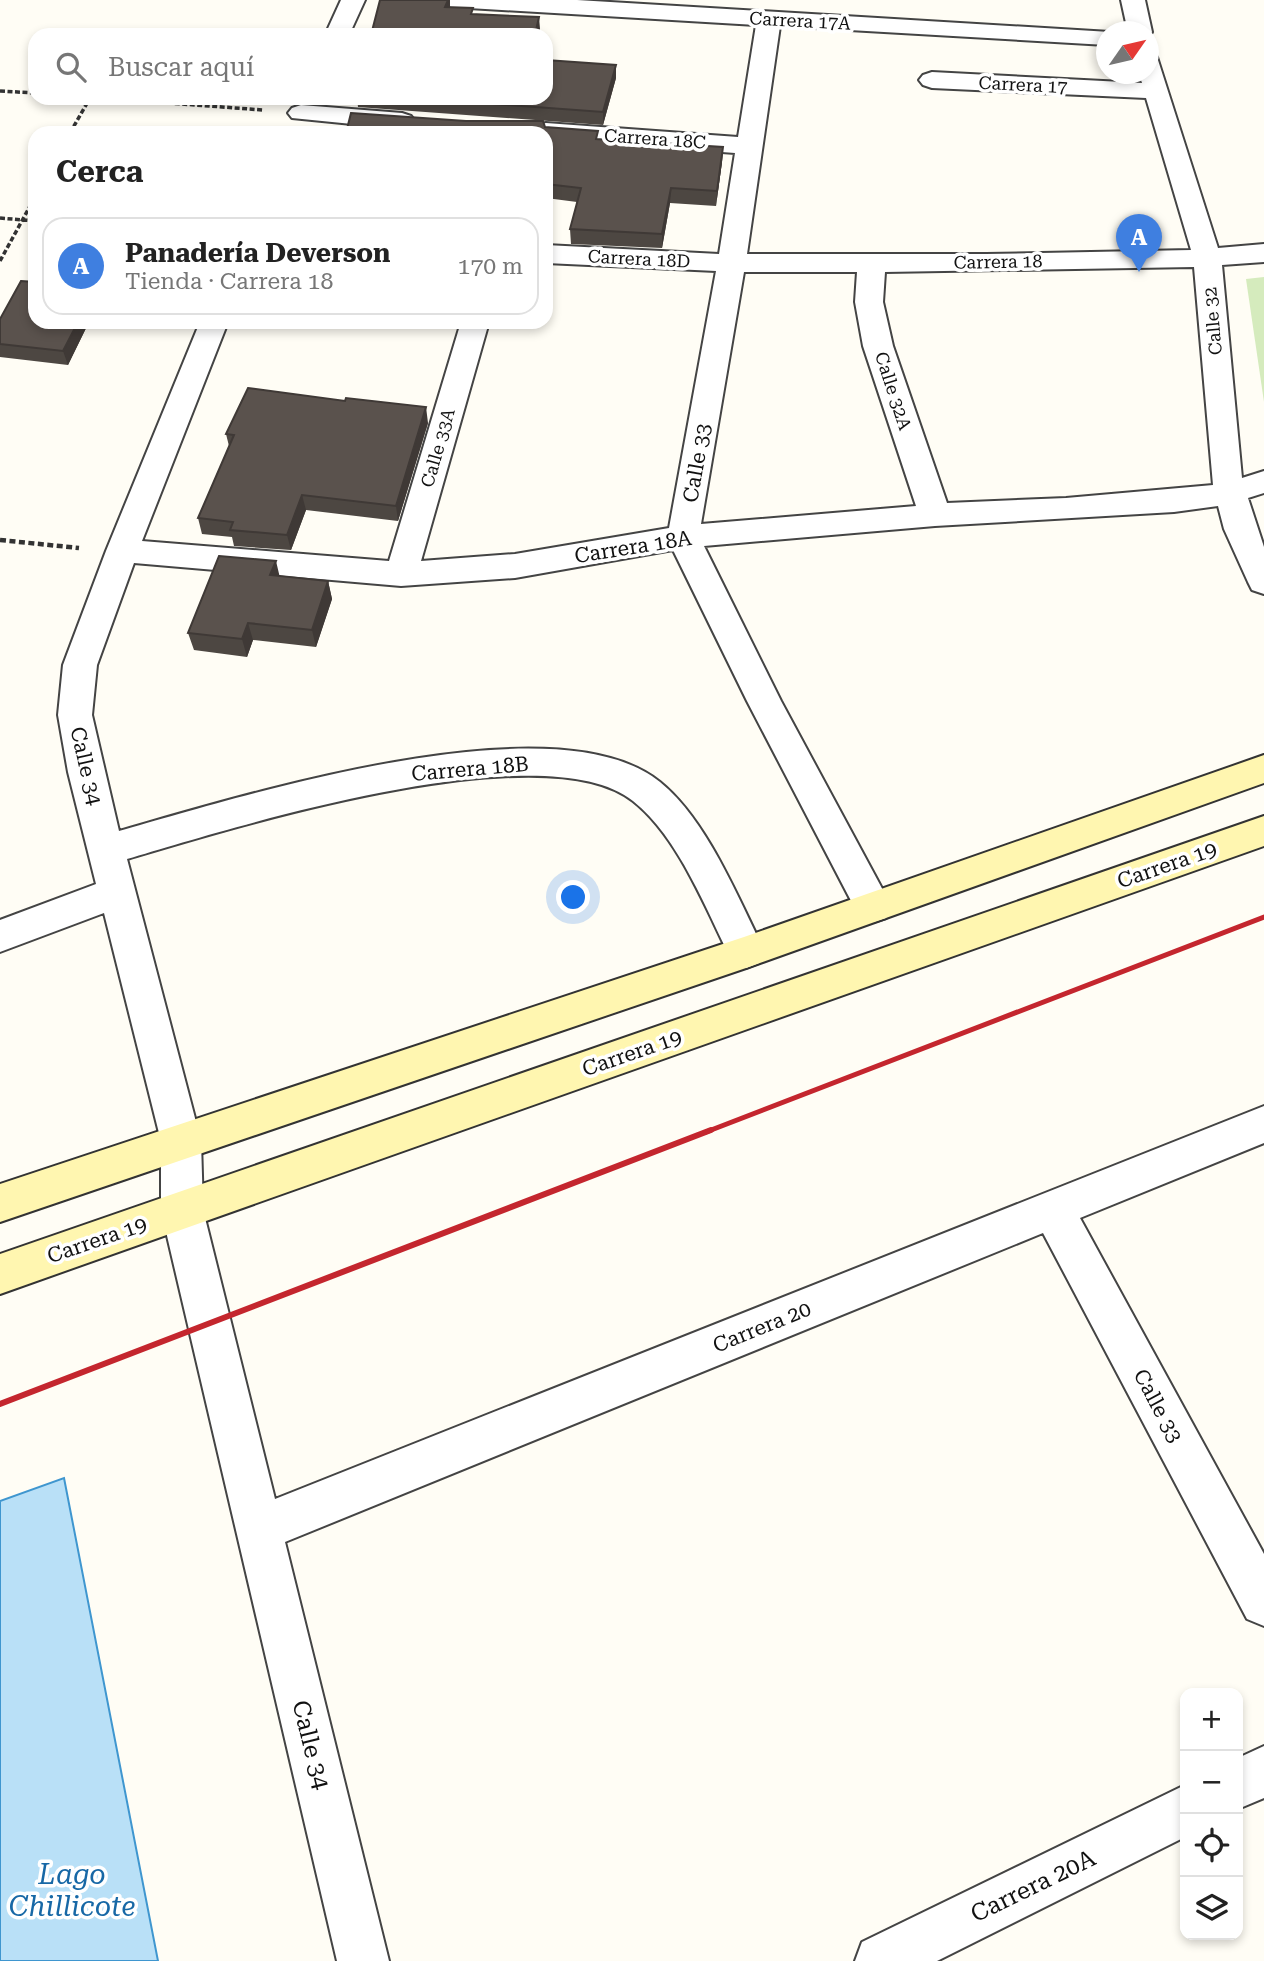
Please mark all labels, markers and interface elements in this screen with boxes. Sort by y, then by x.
street label: Carrera 17A [749,7,852,34]
north arrow [1096,21,1159,84]
search box [28,28,553,105]
icon: search [52,48,90,86]
text: Buscar aquí [108,52,254,82]
street label: Carrera 17 [978,72,1068,97]
street label: Carrera 18C [604,124,707,153]
text: Cerca [56,154,143,189]
pin: A [1116,214,1162,272]
text: Panadería Deverson [125,238,391,268]
street label: Carrera 18D [587,245,691,272]
street label: Carrera 18 [953,250,1043,273]
text: A [73,253,89,280]
text: 170 m [458,253,523,280]
text: Tienda · Carrera 18 [125,268,333,295]
street label: Calle 32 [1199,286,1226,356]
street label: Calle 32A [871,349,916,433]
street label: Calle 33A [416,406,459,490]
street label: Calle 33 [678,422,716,504]
street label: Carrera 18A [573,526,694,568]
street label: Calle 34 [65,724,107,808]
street label: Carrera 18B [410,752,530,786]
street label: Carrera 19 [1114,837,1220,893]
your location [556,880,590,914]
street label: Carrera 19 [579,1025,685,1081]
street label: Carrera 19 [44,1212,150,1268]
street label: Carrera 20 [709,1296,815,1358]
street label: Calle 33 [1129,1365,1187,1447]
map controls [1180,1688,1243,1940]
button: + [1180,1688,1243,1751]
street label: Calle 34 [286,1697,336,1793]
button: − [1180,1751,1243,1814]
button: locate [1180,1814,1243,1877]
street label: Carrera 20A [966,1844,1100,1928]
water label: Lago Chillicote [9,1858,135,1923]
button: layers [1180,1877,1243,1940]

